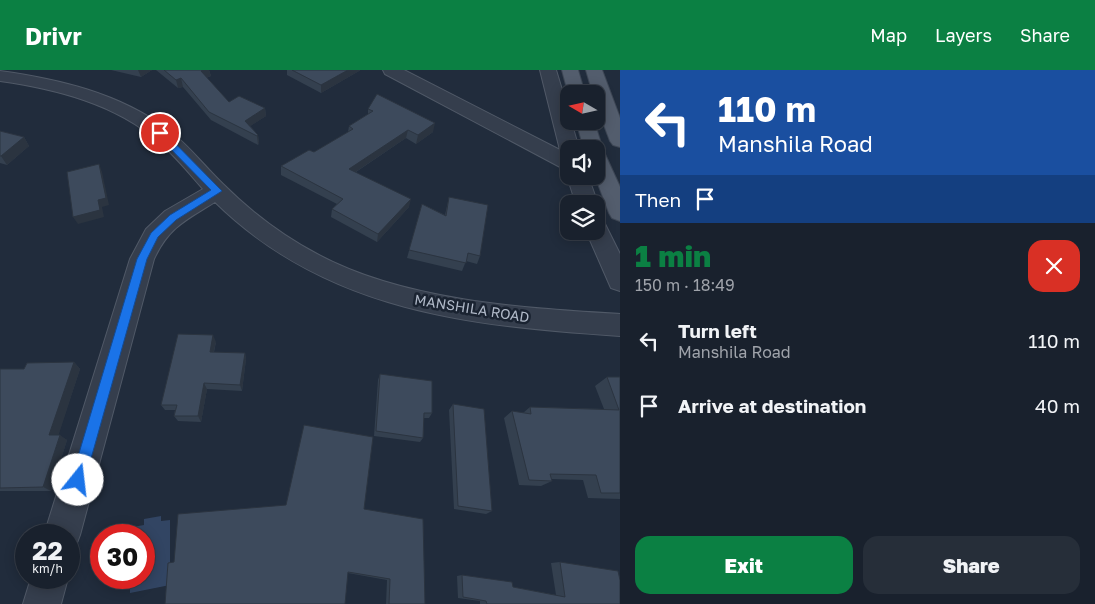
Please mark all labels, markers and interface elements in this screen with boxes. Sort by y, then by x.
text: Drivr [25,21,82,50]
text: Map [870,24,907,46]
text: Layers [935,24,992,46]
text: Share [1020,24,1070,46]
north arrow [560,85,605,130]
map controls [560,85,605,240]
text: 110 m [718,88,816,130]
icon: left [635,90,700,155]
pin [139,112,181,154]
icon: arrive [146,119,174,147]
text: Manshila Road [718,130,873,157]
button: sound [560,140,605,185]
icon: arrive [691,185,719,213]
text: Then [635,188,681,211]
button: layers [560,195,605,240]
text: 1 min [635,238,711,274]
button: close [1028,240,1080,292]
text: 150 m · 18:49 [635,275,735,295]
street label: MANSHILA ROAD [413,291,531,325]
text: Turn left [678,319,757,342]
icon: left [635,327,663,355]
text: 110 m [1028,329,1080,352]
text: Manshila Road [678,342,791,362]
icon: arrive [635,392,663,420]
text: Arrive at destination [678,394,866,417]
text: 40 m [1035,394,1080,417]
position arrow [51,453,103,505]
speed limit sign: 30 [90,524,155,589]
text: 22 [32,535,63,566]
button: Exit [635,536,853,594]
button: Share [863,536,1080,594]
text: km/h [32,561,63,576]

